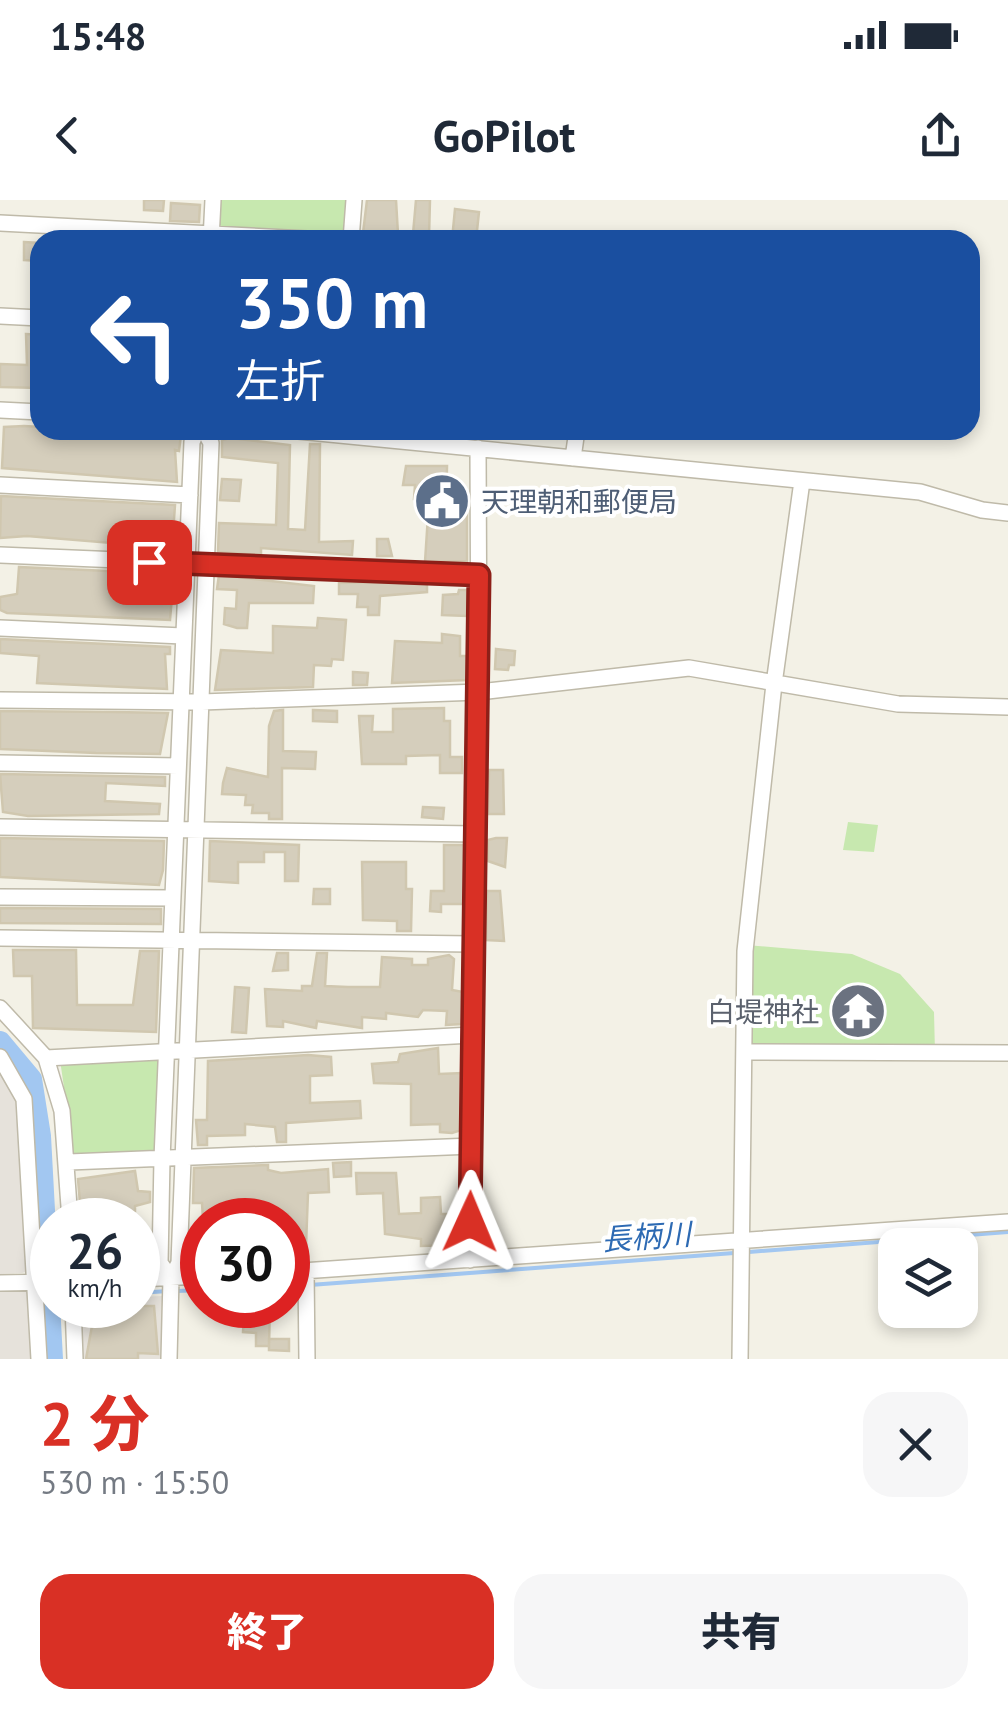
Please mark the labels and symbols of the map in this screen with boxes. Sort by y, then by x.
public building icon: 天理朝和郵便局 [412,471,472,531]
place label: 天理朝和郵便局 [481,483,677,520]
pin [107,520,192,605]
temple icon: 白堤神社 [828,981,888,1041]
place label: 白堤神社 [707,993,819,1030]
position arrow [418,1170,522,1274]
speed limit sign: 30 [180,1198,310,1328]
water label: 長柄川 [600,1213,695,1259]

